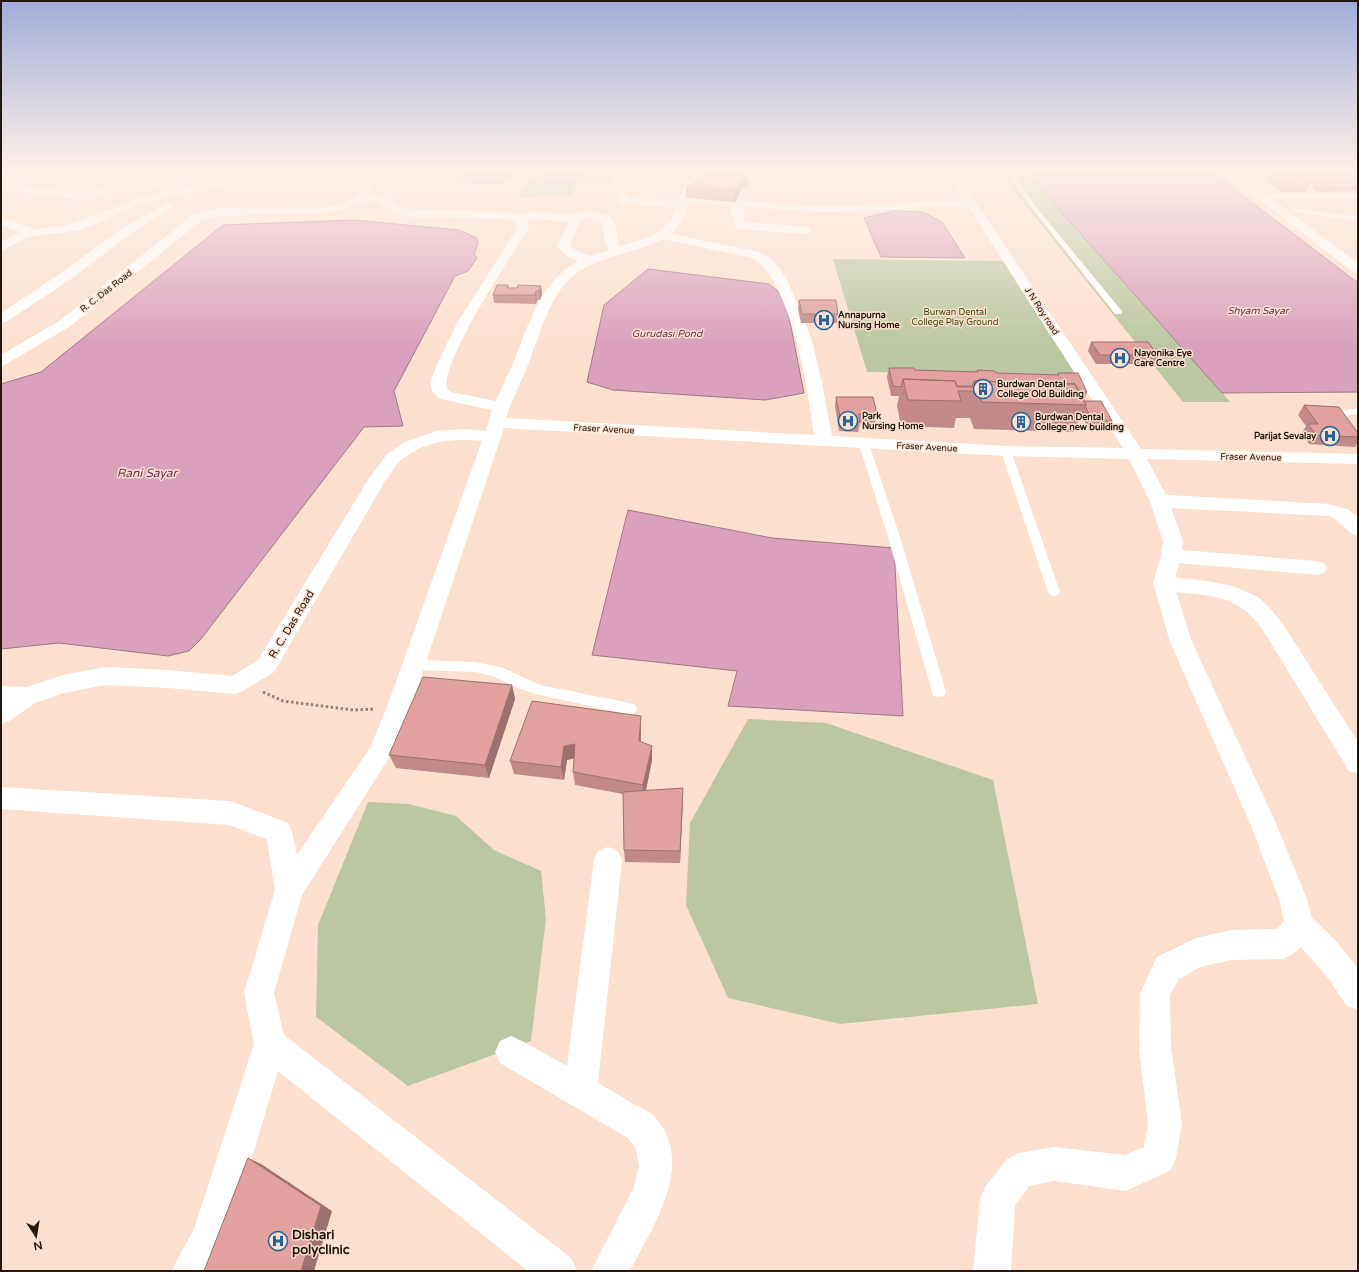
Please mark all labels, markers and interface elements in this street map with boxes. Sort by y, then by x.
street label: R. C. Das Road [78,268,135,315]
street label: J N Roy road [1022,285,1061,337]
water label: Shyam Sayar [1227,305,1290,317]
park label: Burwan Dental College Play Ground [912,307,998,328]
hospital icon: Annapurna Nursing Home [813,309,835,331]
place label: Annapurna Nursing Home [838,310,900,331]
water label: Gurudasi Pond [632,328,704,340]
hospital icon: Nayonika Eye Care Centre [1109,347,1131,369]
place label: Nayonika Eye Care Centre [1134,348,1192,369]
building icon: Burdwan Dental College Old Building [972,378,994,400]
place label: Burdwan Dental College Old Building [997,379,1084,400]
hospital icon: Park Nursing Home [837,410,859,432]
place label: Park Nursing Home [862,411,924,432]
building icon: Burdwan Dental College new building [1010,411,1032,433]
place label: Burdwan Dental College new building [1035,412,1124,433]
street label: Fraser Avenue [573,422,635,437]
hospital icon: Parijat Sevalay [1319,425,1341,447]
place label: Parijat Sevalay [1254,431,1316,442]
street label: Fraser Avenue [896,440,958,455]
street label: Fraser Avenue [1220,451,1282,464]
water label: Rani Sayar [117,466,179,480]
street label: R. C. Das Road [266,588,317,661]
north arrow [16,1216,56,1256]
place label: Dishari polyclinic [292,1227,350,1258]
hospital icon: Dishari polyclinic [267,1230,289,1252]
text: N [32,1238,44,1253]

